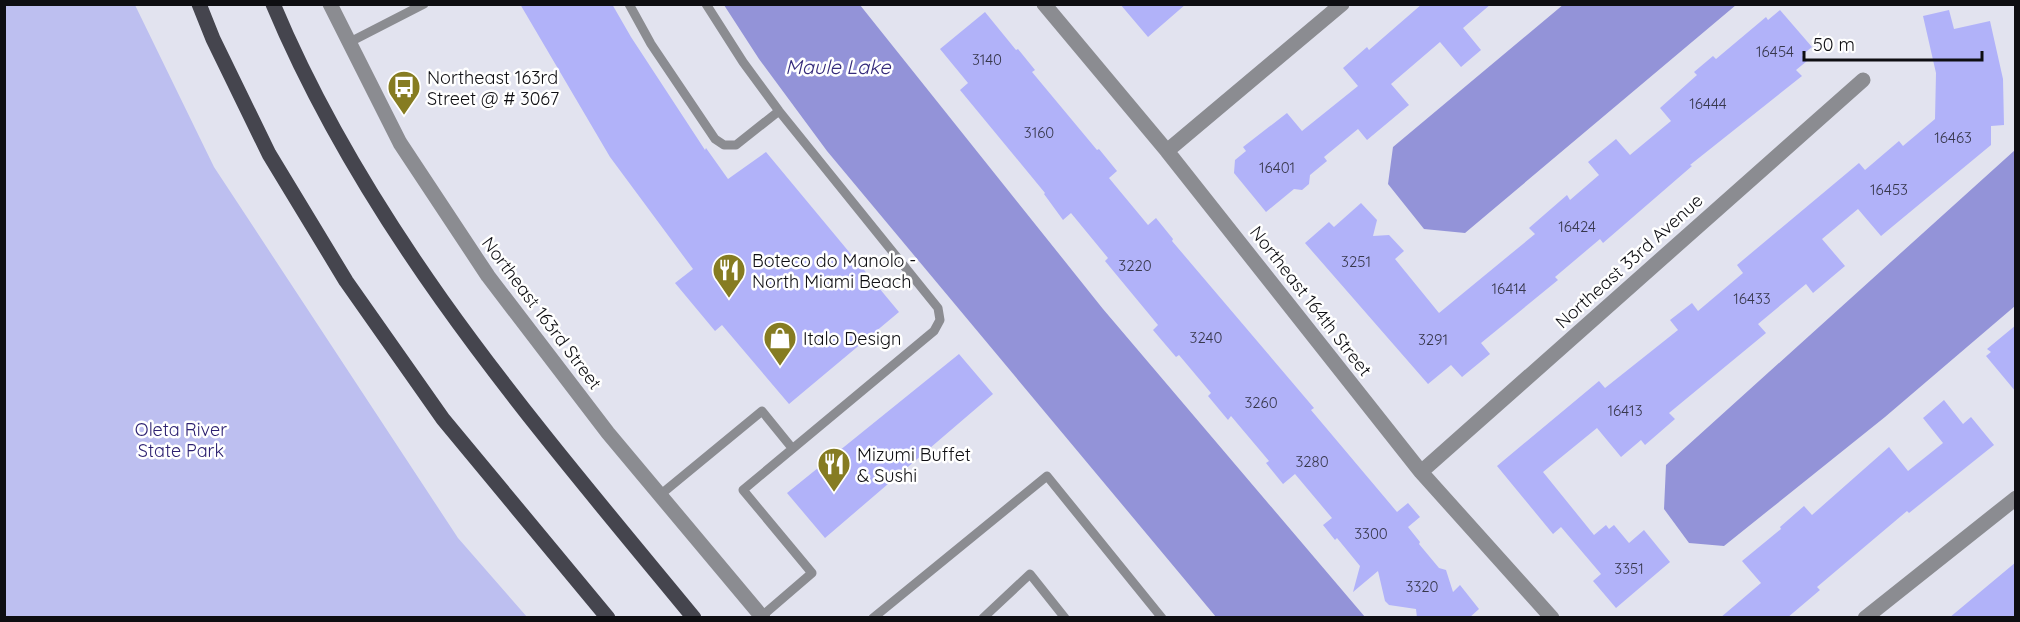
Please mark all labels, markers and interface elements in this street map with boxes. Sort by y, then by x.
scale bar [1804,24,1982,62]
text: 50 m [1813,33,1855,56]
house number: 16454 [1756,42,1794,61]
house number: 3140 [972,50,1002,69]
water label: Maule Lake [785,54,891,79]
place label: Northeast 163rd Street @ # 3067 [427,66,559,110]
bus stop icon: Northeast 163rd Street @ # 3067 [386,69,422,116]
house number: 16444 [1689,94,1727,113]
house number: 3160 [1024,123,1054,142]
house number: 16463 [1934,128,1972,147]
house number: 16401 [1259,158,1295,177]
house number: 16453 [1870,180,1908,199]
street label: Northeast 33rd Avenue [1550,189,1708,333]
house number: 16424 [1558,217,1596,236]
street label: Northeast 164th Street [1245,221,1377,381]
street label: Northeast 163rd Street [477,232,607,394]
place label: Boteco do Manolo - North Miami Beach [752,249,916,293]
restaurant icon: Boteco do Manolo - North Miami Beach [711,252,747,299]
house number: 3251 [1341,252,1371,271]
house number: 3220 [1118,256,1152,275]
house number: 16414 [1492,279,1527,298]
house number: 16433 [1733,289,1771,308]
shop icon: Italo Design [762,320,798,367]
place label: Italo Design [803,327,901,350]
house number: 3240 [1190,328,1222,347]
house number: 3291 [1418,330,1448,349]
house number: 3260 [1244,393,1278,412]
house number: 16413 [1607,401,1643,420]
park label: Oleta River State Park [135,418,227,462]
place label: Mizumi Buffet & Sushi [857,443,971,487]
restaurant icon: Mizumi Buffet & Sushi [816,446,852,493]
house number: 3280 [1295,452,1329,471]
house number: 3300 [1354,524,1388,543]
house number: 3351 [1614,559,1644,578]
house number: 3320 [1406,577,1439,596]

